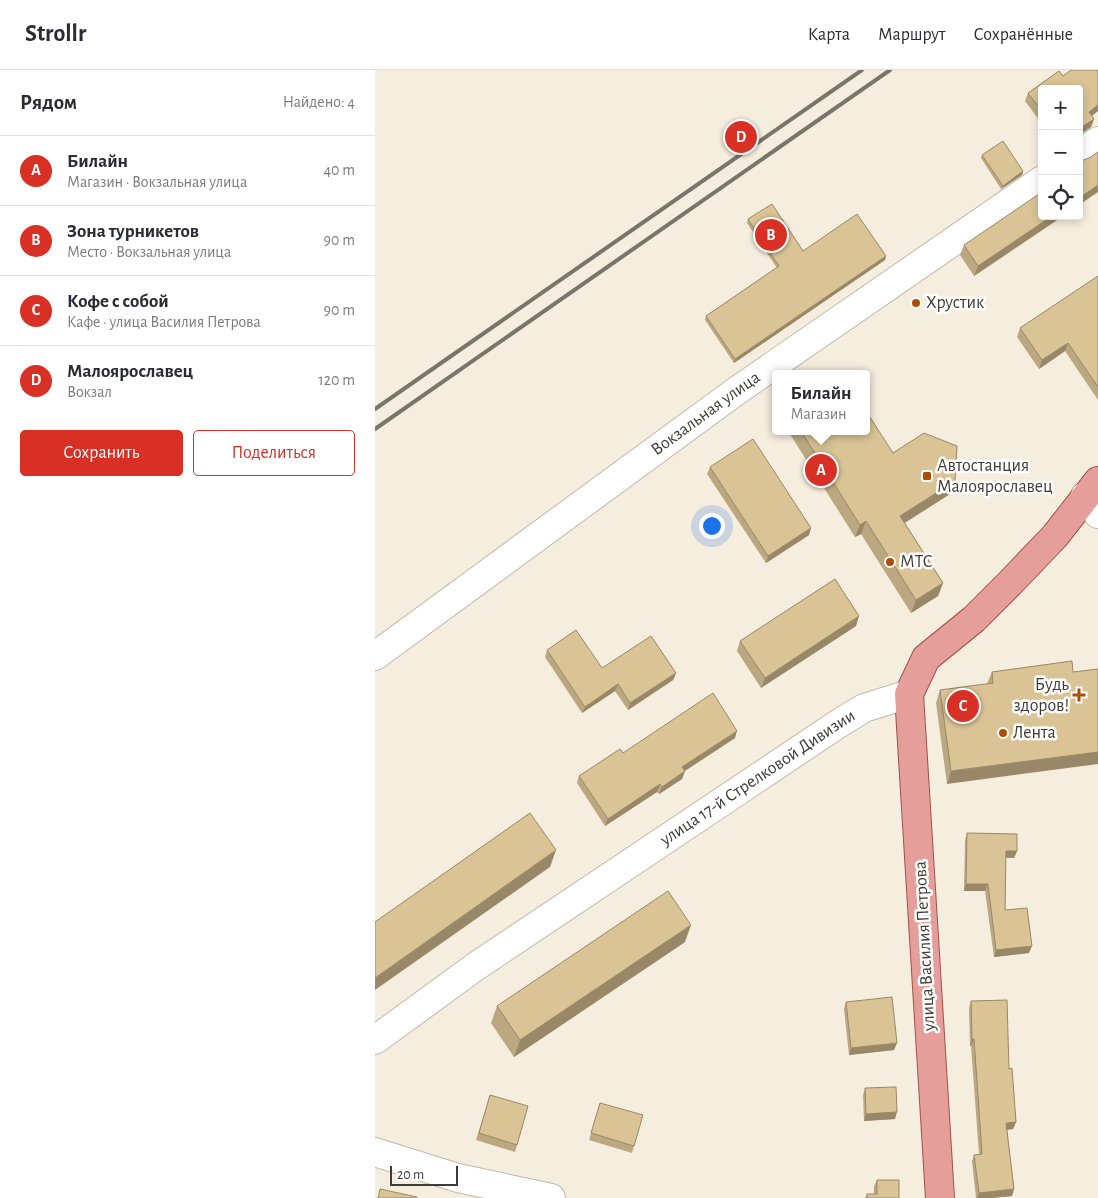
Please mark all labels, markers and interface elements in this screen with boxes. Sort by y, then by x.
text: Strollr [25,22,86,46]
text: Карта [808,26,850,44]
text: Маршрут [878,26,946,44]
text: Сохранённые [974,26,1073,44]
map controls [1038,85,1083,220]
button: + [1038,85,1083,130]
text: Рядом [20,92,77,113]
text: Найдено: 4 [283,94,355,110]
pin: D [725,118,757,156]
button: − [1038,130,1083,175]
text: Билайн [67,152,128,171]
text: A [31,162,41,178]
text: 40 m [323,162,355,178]
text: Магазин · Вокзальная улица [67,174,247,190]
button: locate [1038,175,1083,220]
pin: B [755,216,787,254]
text: Зона турникетов [67,222,199,241]
text: B [31,232,41,248]
text: 90 m [324,232,355,248]
text: Место · Вокзальная улица [67,244,231,260]
text: Кофе с собой [67,292,169,311]
place label: Хрустик [926,294,985,312]
marker: Хрустик [910,297,922,309]
text: C [32,302,40,318]
text: 90 m [324,302,355,318]
text: Кафе · улица Василия Петрова [67,314,261,330]
text: Малоярославец [67,362,193,381]
street label: Вокзальная улица [648,368,764,459]
popup [772,370,870,435]
text: D [31,372,41,388]
text: 120 m [318,372,355,388]
text: Вокзал [67,384,112,400]
text: Билайн [791,384,852,403]
text: Магазин [791,406,847,422]
button: Сохранить [20,430,183,476]
button: Поделиться [193,430,355,476]
pin: A [805,451,837,489]
place label: Автостанция Малоярославец [937,457,1053,496]
marker: Автостанция Малоярославец [921,470,933,482]
your location [699,513,725,539]
place label: МТС [900,553,933,571]
marker: МТС [884,556,896,568]
place label: Будь здоров! [1013,676,1069,715]
pin: C [947,687,979,725]
marker: Будь здоров! [1073,689,1085,701]
street label: улица 17-й Стрелковой Дивизии [656,707,858,850]
place label: Лента [1013,724,1056,742]
marker: Лента [997,727,1009,739]
street label: улица Василия Петрова [912,860,938,1033]
scale bar [390,1163,457,1186]
text: 20 m [397,1168,424,1182]

